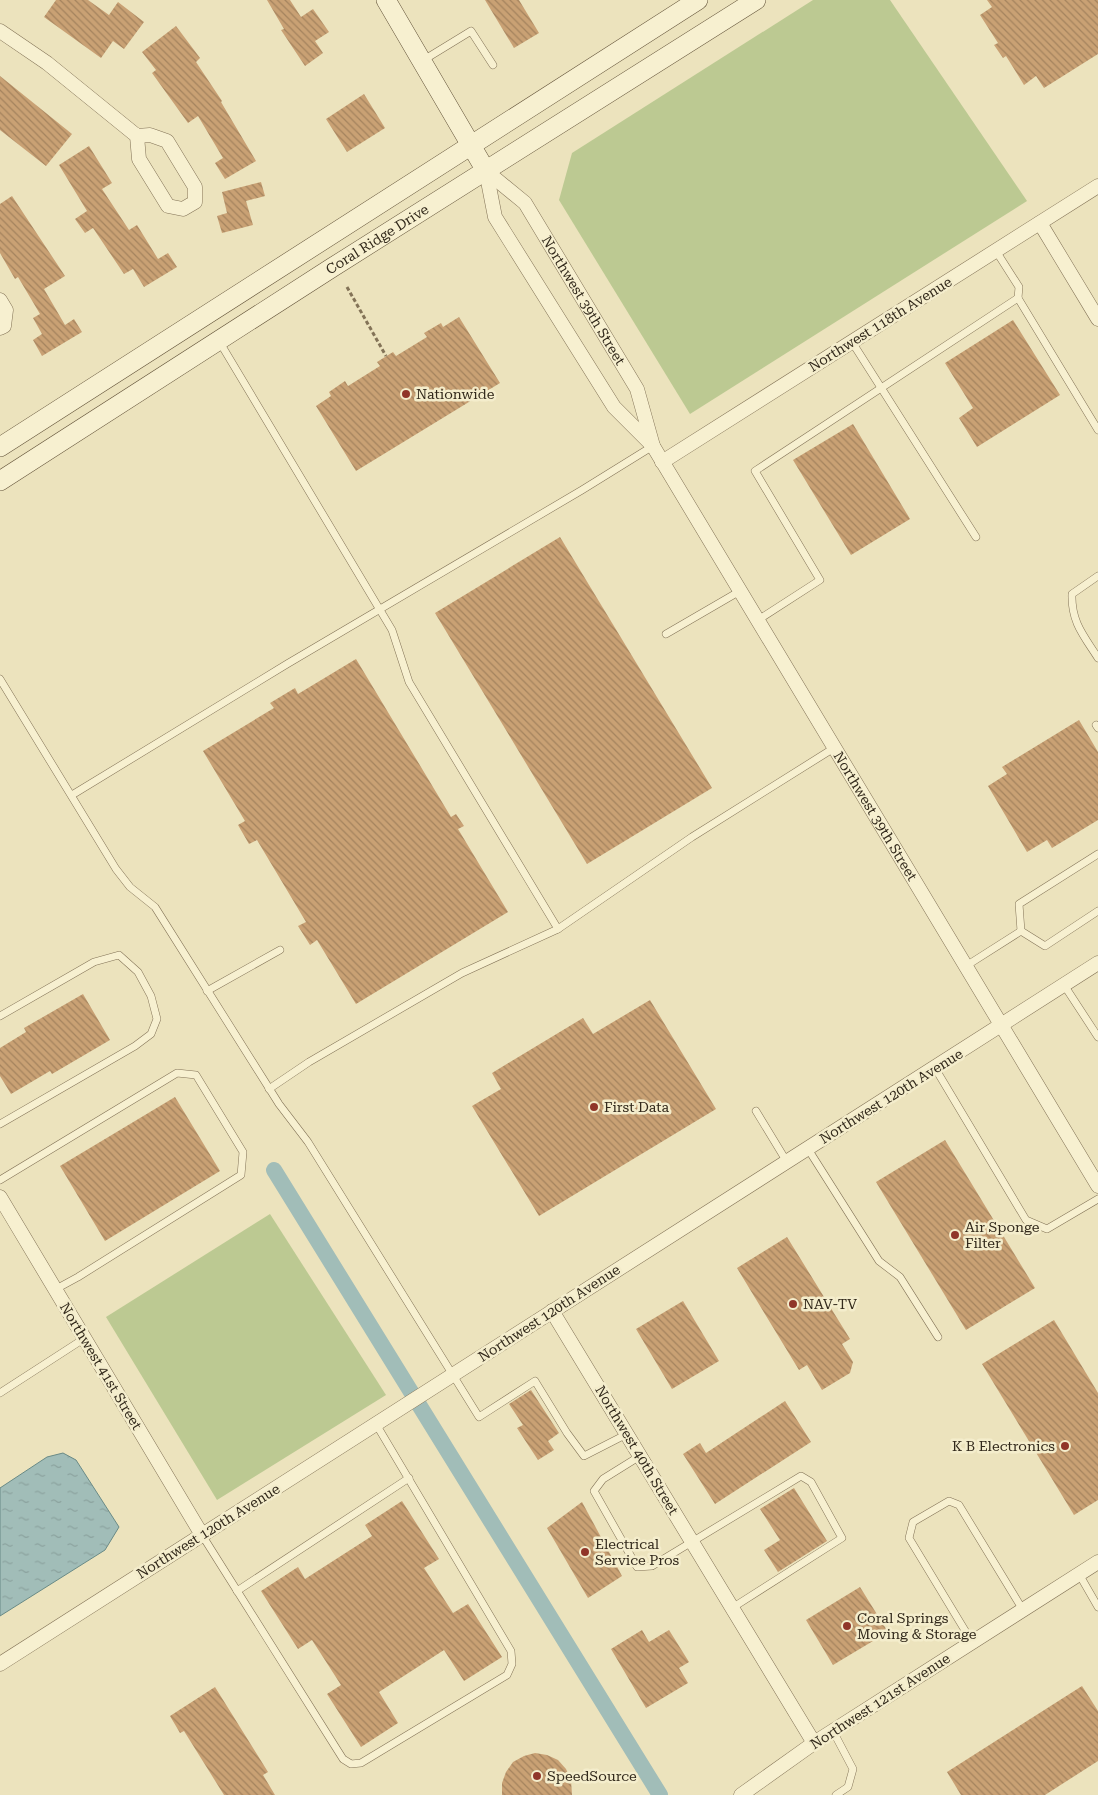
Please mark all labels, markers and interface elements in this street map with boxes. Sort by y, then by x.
street label: Coral Ridge Drive [323,201,432,278]
street label: Northwest 39th Street [539,233,629,368]
street label: Northwest 118th Avenue [806,273,955,375]
place label: Nationwide [416,386,495,402]
marker: Nationwide [400,388,412,400]
street label: Northwest 39th Street [831,749,920,884]
street label: Northwest 120th Avenue [817,1045,966,1147]
place label: First Data [604,1099,669,1115]
marker: First Data [588,1101,600,1113]
place label: Air Sponge Filter [965,1219,1040,1251]
marker: Air Sponge Filter [949,1229,961,1241]
street label: Northwest 120th Avenue [475,1261,623,1365]
place label: NAV-TV [803,1296,857,1312]
marker: NAV-TV [787,1298,799,1310]
street label: Northwest 41st Street [57,1300,145,1432]
street label: Northwest 40th Street [592,1383,682,1517]
place label: K B Electronics [952,1438,1055,1454]
marker: K B Electronics [1059,1440,1071,1452]
street label: Northwest 120th Avenue [134,1480,283,1582]
place label: Electrical Service Pros [595,1536,680,1568]
marker: Electrical Service Pros [579,1546,591,1558]
place label: Coral Springs Moving & Storage [857,1610,977,1642]
marker: Coral Springs Moving & Storage [841,1620,853,1632]
street label: Northwest 121st Avenue [807,1650,953,1752]
place label: SpeedSource [547,1768,637,1784]
marker: SpeedSource [531,1770,543,1782]

